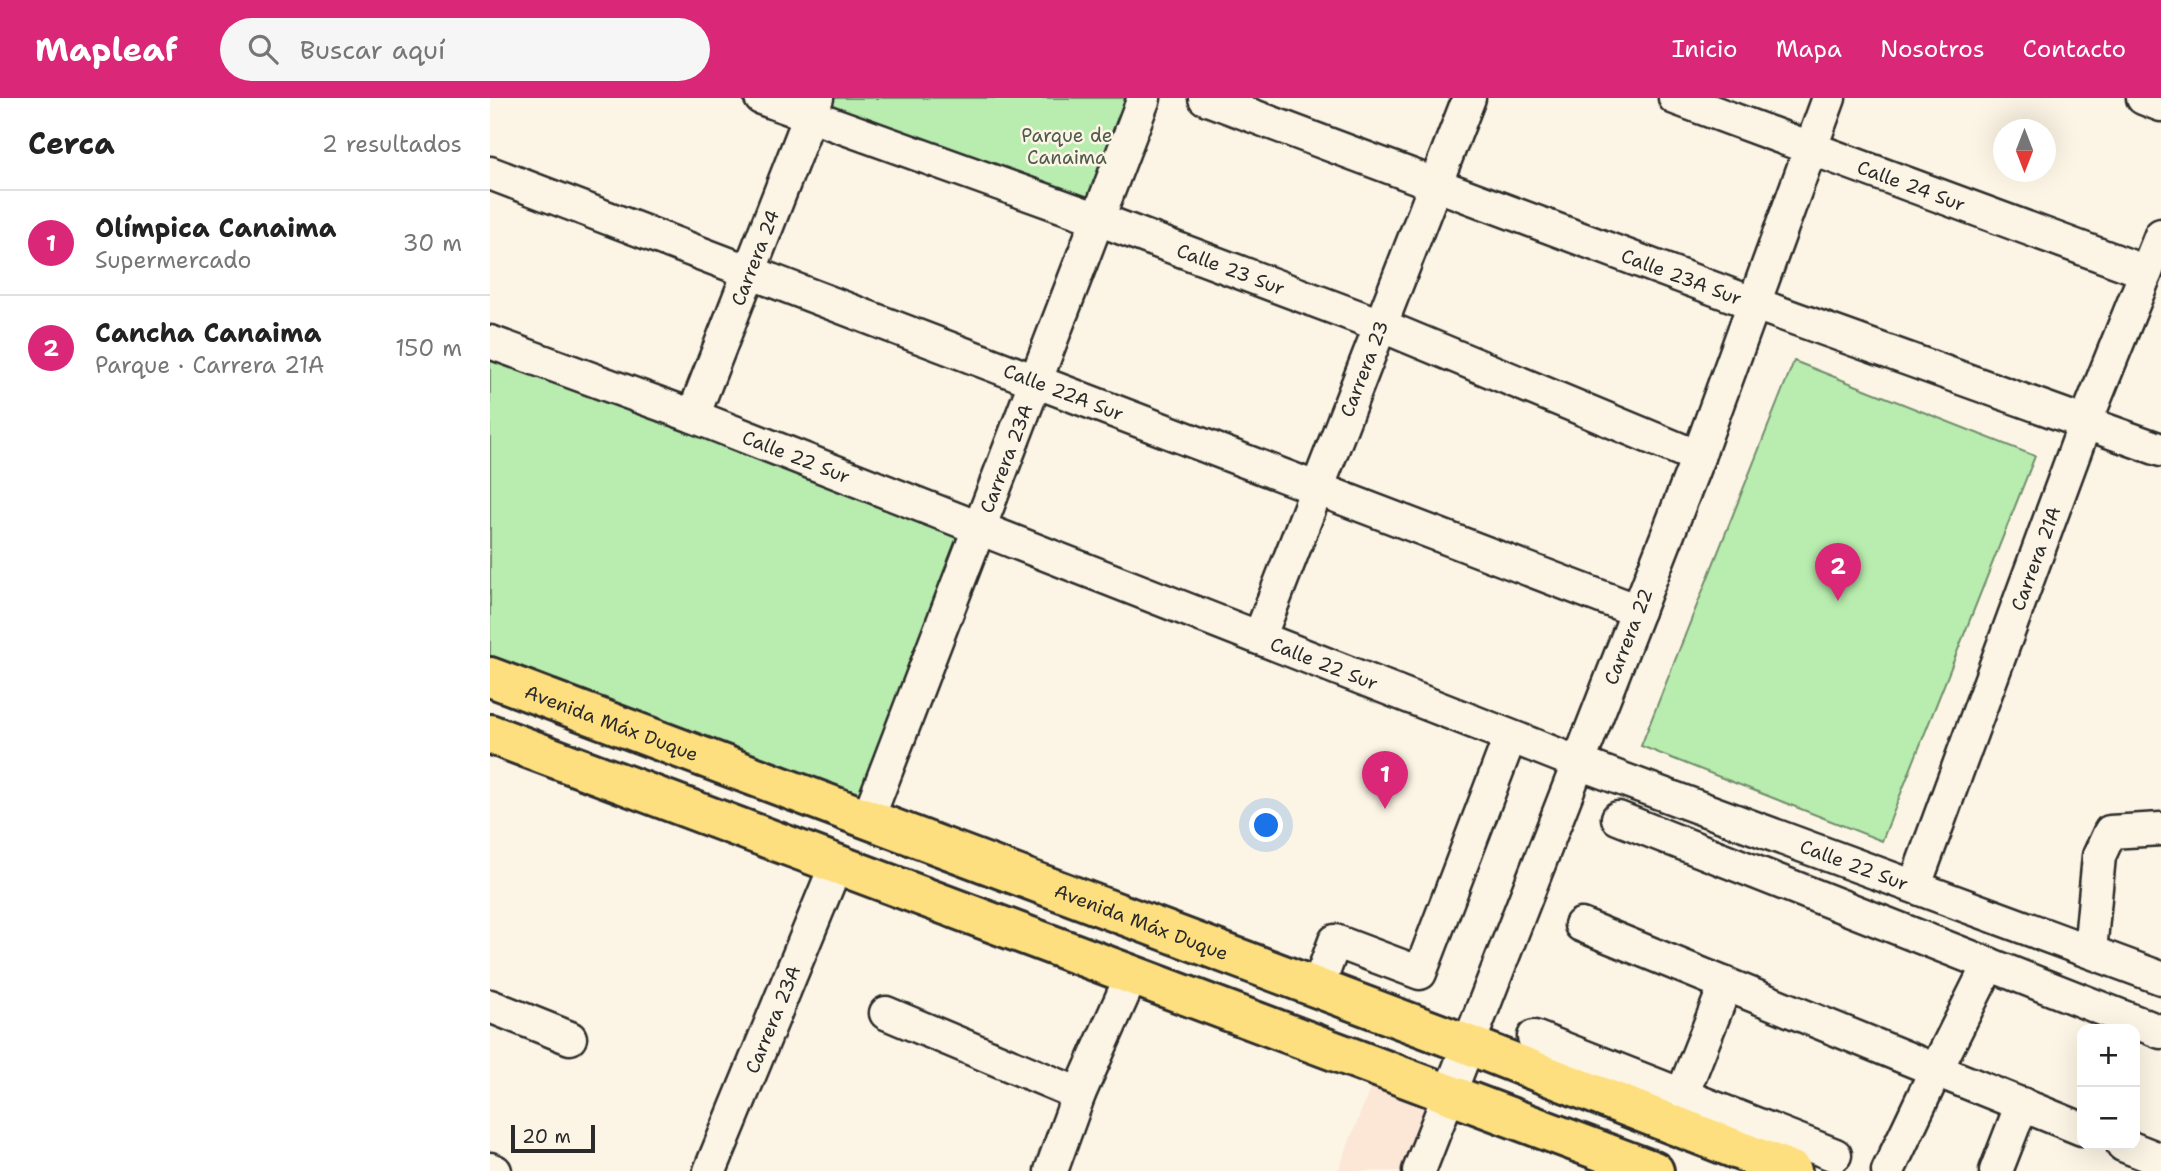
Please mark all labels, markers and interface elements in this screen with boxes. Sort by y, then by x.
search box [220,18,710,81]
text: Mapleaf [35,27,178,72]
icon: search [244,30,282,68]
text: Buscar aquí [300,32,445,67]
text: Inicio [1672,33,1738,65]
text: Mapa [1776,33,1842,65]
text: Nosotros [1880,33,1985,65]
text: Contacto [2023,33,2126,65]
north arrow [1993,119,2056,182]
text: Cerca [28,123,115,164]
park label: Parque de Canaima [1021,123,1113,170]
text: 2 resultados [322,129,462,159]
street label: Calle 24 Sur [1854,154,1969,217]
street label: Carrera 24 [725,206,785,309]
text: Olímpica Canaima [95,210,337,245]
text: 1 [46,228,56,258]
text: 30 m [403,228,462,258]
street label: Calle 23 Sur [1173,237,1288,301]
street label: Calle 23A Sur [1618,243,1746,311]
text: Supermercado [95,245,251,275]
text: Cancha Canaima [95,315,321,350]
street label: Carrera 23 [1334,317,1394,420]
text: 2 [43,333,59,363]
text: 150 m [395,333,462,363]
text: Parque · Carrera 21A [95,350,325,380]
street label: Calle 22A Sur [1000,358,1127,426]
street label: Carrera 23A [974,400,1038,517]
street label: Calle 22 Sur [739,424,854,489]
street label: Carrera 21A [2005,503,2066,614]
pin: 2 [1815,543,1861,601]
street label: Carrera 22 [1598,585,1658,688]
street label: Calle 22 Sur [1267,631,1382,696]
street label: Avenida Máx Duque [521,679,702,767]
pin: 1 [1362,751,1408,809]
your location [1249,808,1283,842]
street label: Calle 22 Sur [1797,833,1912,896]
street label: Avenida Máx Duque [1051,878,1232,966]
street label: Carrera 23A [739,961,806,1077]
map controls [2077,1024,2140,1150]
button: + [2077,1024,2140,1087]
button: − [2077,1087,2140,1150]
scale bar [511,1122,595,1154]
text: 20 m [522,1124,571,1149]

